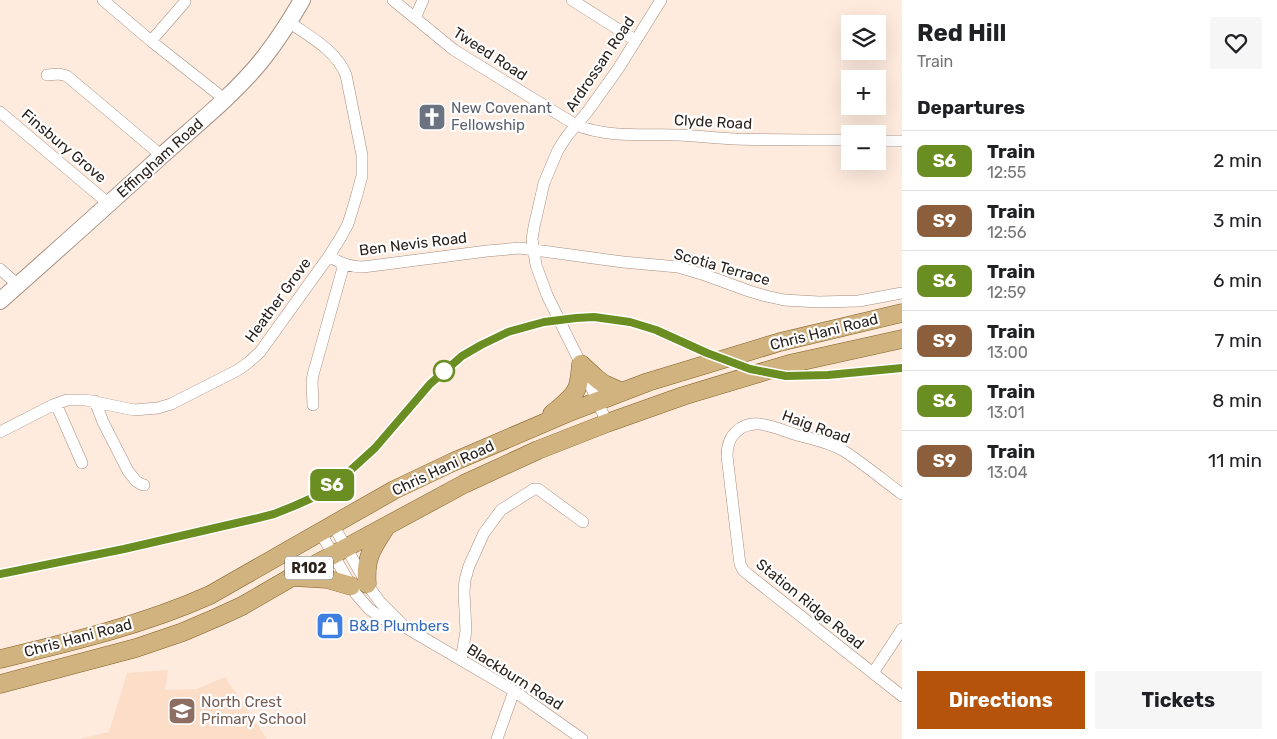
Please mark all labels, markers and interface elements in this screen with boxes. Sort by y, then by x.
street label: Ardrossan Road [562,13,638,115]
map controls [841,15,886,170]
button: layers [841,15,886,60]
button: heart [1210,17,1262,69]
text: Red Hill [917,19,1006,47]
street label: Tweed Road [450,23,530,85]
text: Train [917,52,953,71]
button: + [841,70,886,115]
text: Departures [917,96,1025,119]
place label: New Covenant Fellowship [451,99,552,134]
church icon: New Covenant Fellowship [417,102,447,132]
street label: Finsbury Grove [18,105,110,187]
street label: Clyde Road [673,111,753,133]
street label: Effingham Road [113,115,207,201]
button: − [841,125,886,170]
text: Train [987,140,1035,163]
text: 2 min [1213,149,1262,172]
text: S6 [933,150,956,172]
text: 12:55 [987,163,1026,182]
text: Train [987,200,1035,223]
text: 3 min [1213,209,1262,232]
text: S9 [933,210,956,232]
text: 12:56 [987,223,1027,242]
street label: Ben Nevis Road [358,228,468,260]
street label: Scotia Terrace [672,245,772,289]
street label: Heather Grove [241,254,315,346]
text: Train [987,260,1035,283]
text: 6 min [1213,269,1262,292]
text: S6 [933,270,956,292]
text: 12:59 [987,283,1026,302]
street label: Chris Hani Road [768,310,880,354]
text: Train [987,320,1035,343]
text: 7 min [1215,329,1262,352]
text: S9 [933,330,956,352]
text: 13:00 [987,343,1028,362]
unlabelled marker [433,360,455,382]
text: Train [987,380,1035,403]
text: 8 min [1212,389,1262,412]
text: S6 [933,390,956,412]
text: 13:01 [987,403,1025,422]
street label: Haig Road [780,406,852,448]
street label: Chris Hani Road [389,436,497,500]
text: Train [987,440,1035,463]
text: 11 min [1208,449,1262,472]
text: S9 [933,450,956,472]
text: 13:04 [987,463,1028,482]
line badge: S6 [310,469,354,501]
text: S6 [320,474,344,496]
street label: Station Ridge Road [753,555,867,653]
road number: R102 [285,556,333,580]
shop icon: B&B Plumbers [315,611,345,641]
street label: Chris Hani Road [22,615,134,661]
place label: B&B Plumbers [349,617,450,635]
street label: Blackburn Road [464,640,566,714]
button: Directions [917,671,1085,729]
button: Tickets [1095,671,1262,729]
place label: North Crest Primary School [201,693,306,728]
school or university icon: North Crest Primary School [167,696,197,726]

